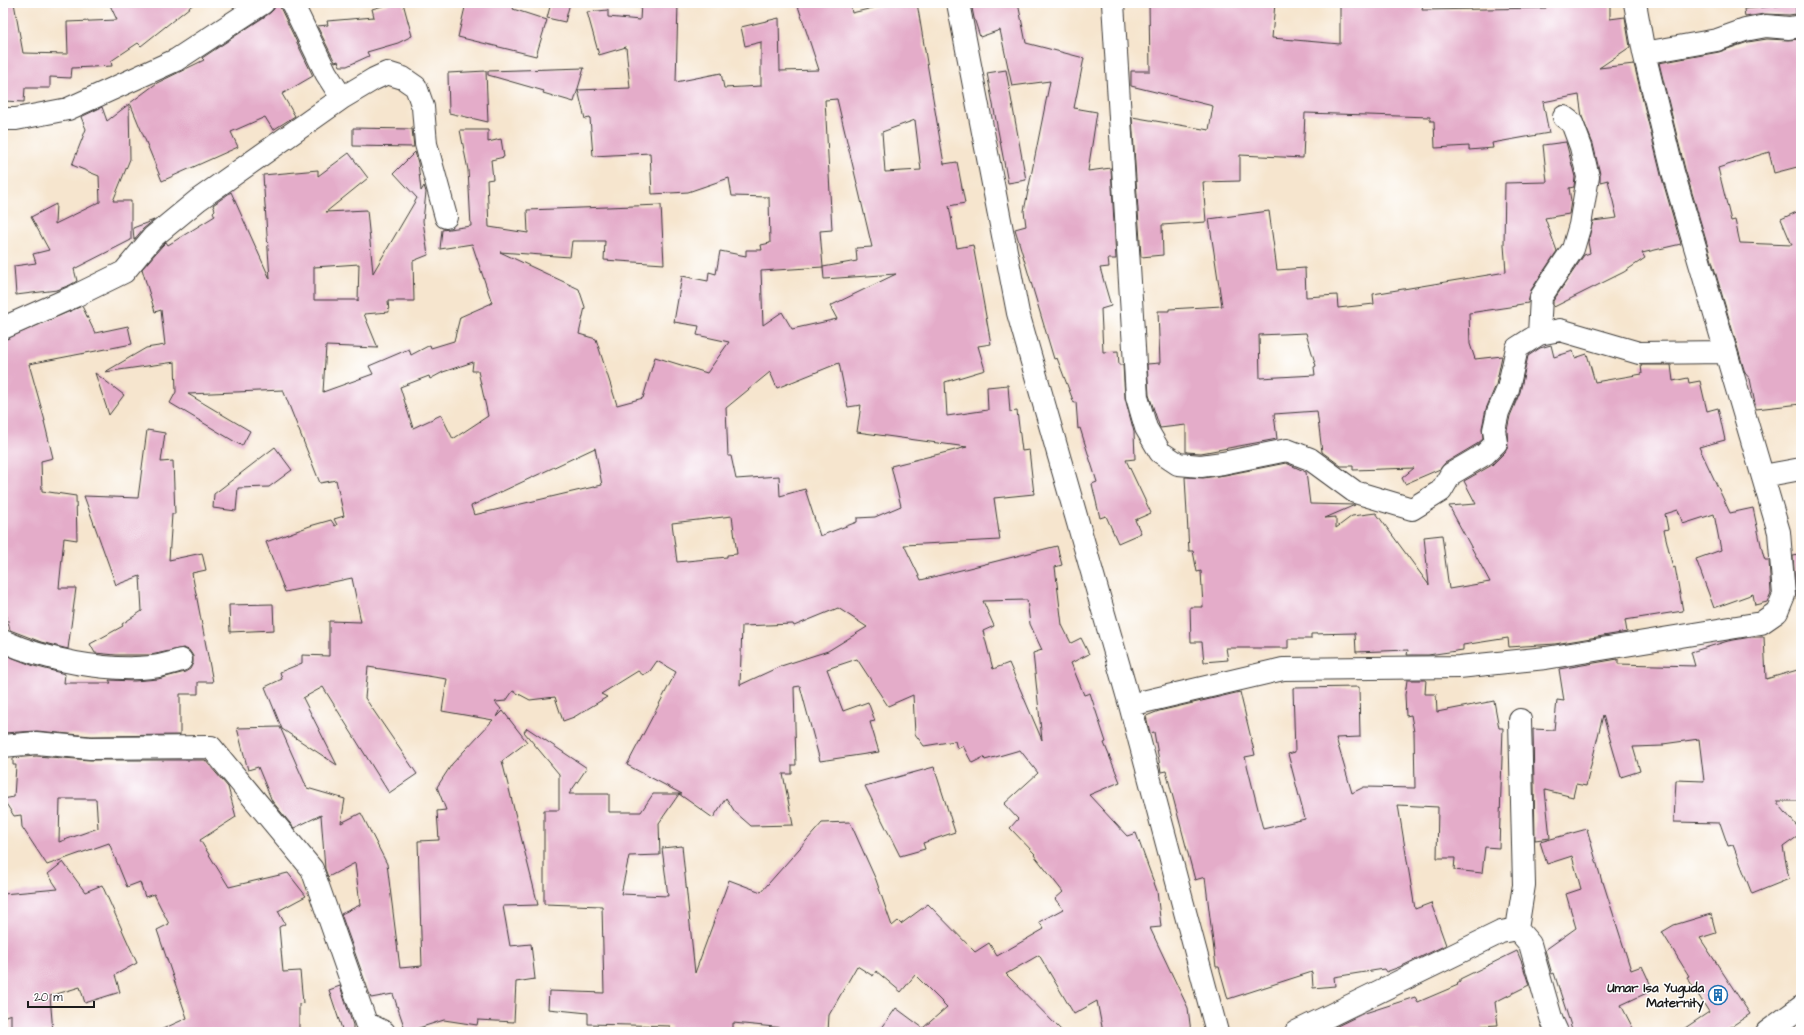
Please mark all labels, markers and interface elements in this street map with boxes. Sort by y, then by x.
place label: Umar Isa Yuguda Maternity [1606,979,1705,1013]
scale bar [28,983,94,1009]
building icon: Umar Isa Yuguda Maternity [1707,984,1729,1006]
text: 20 m [34,989,63,1006]

